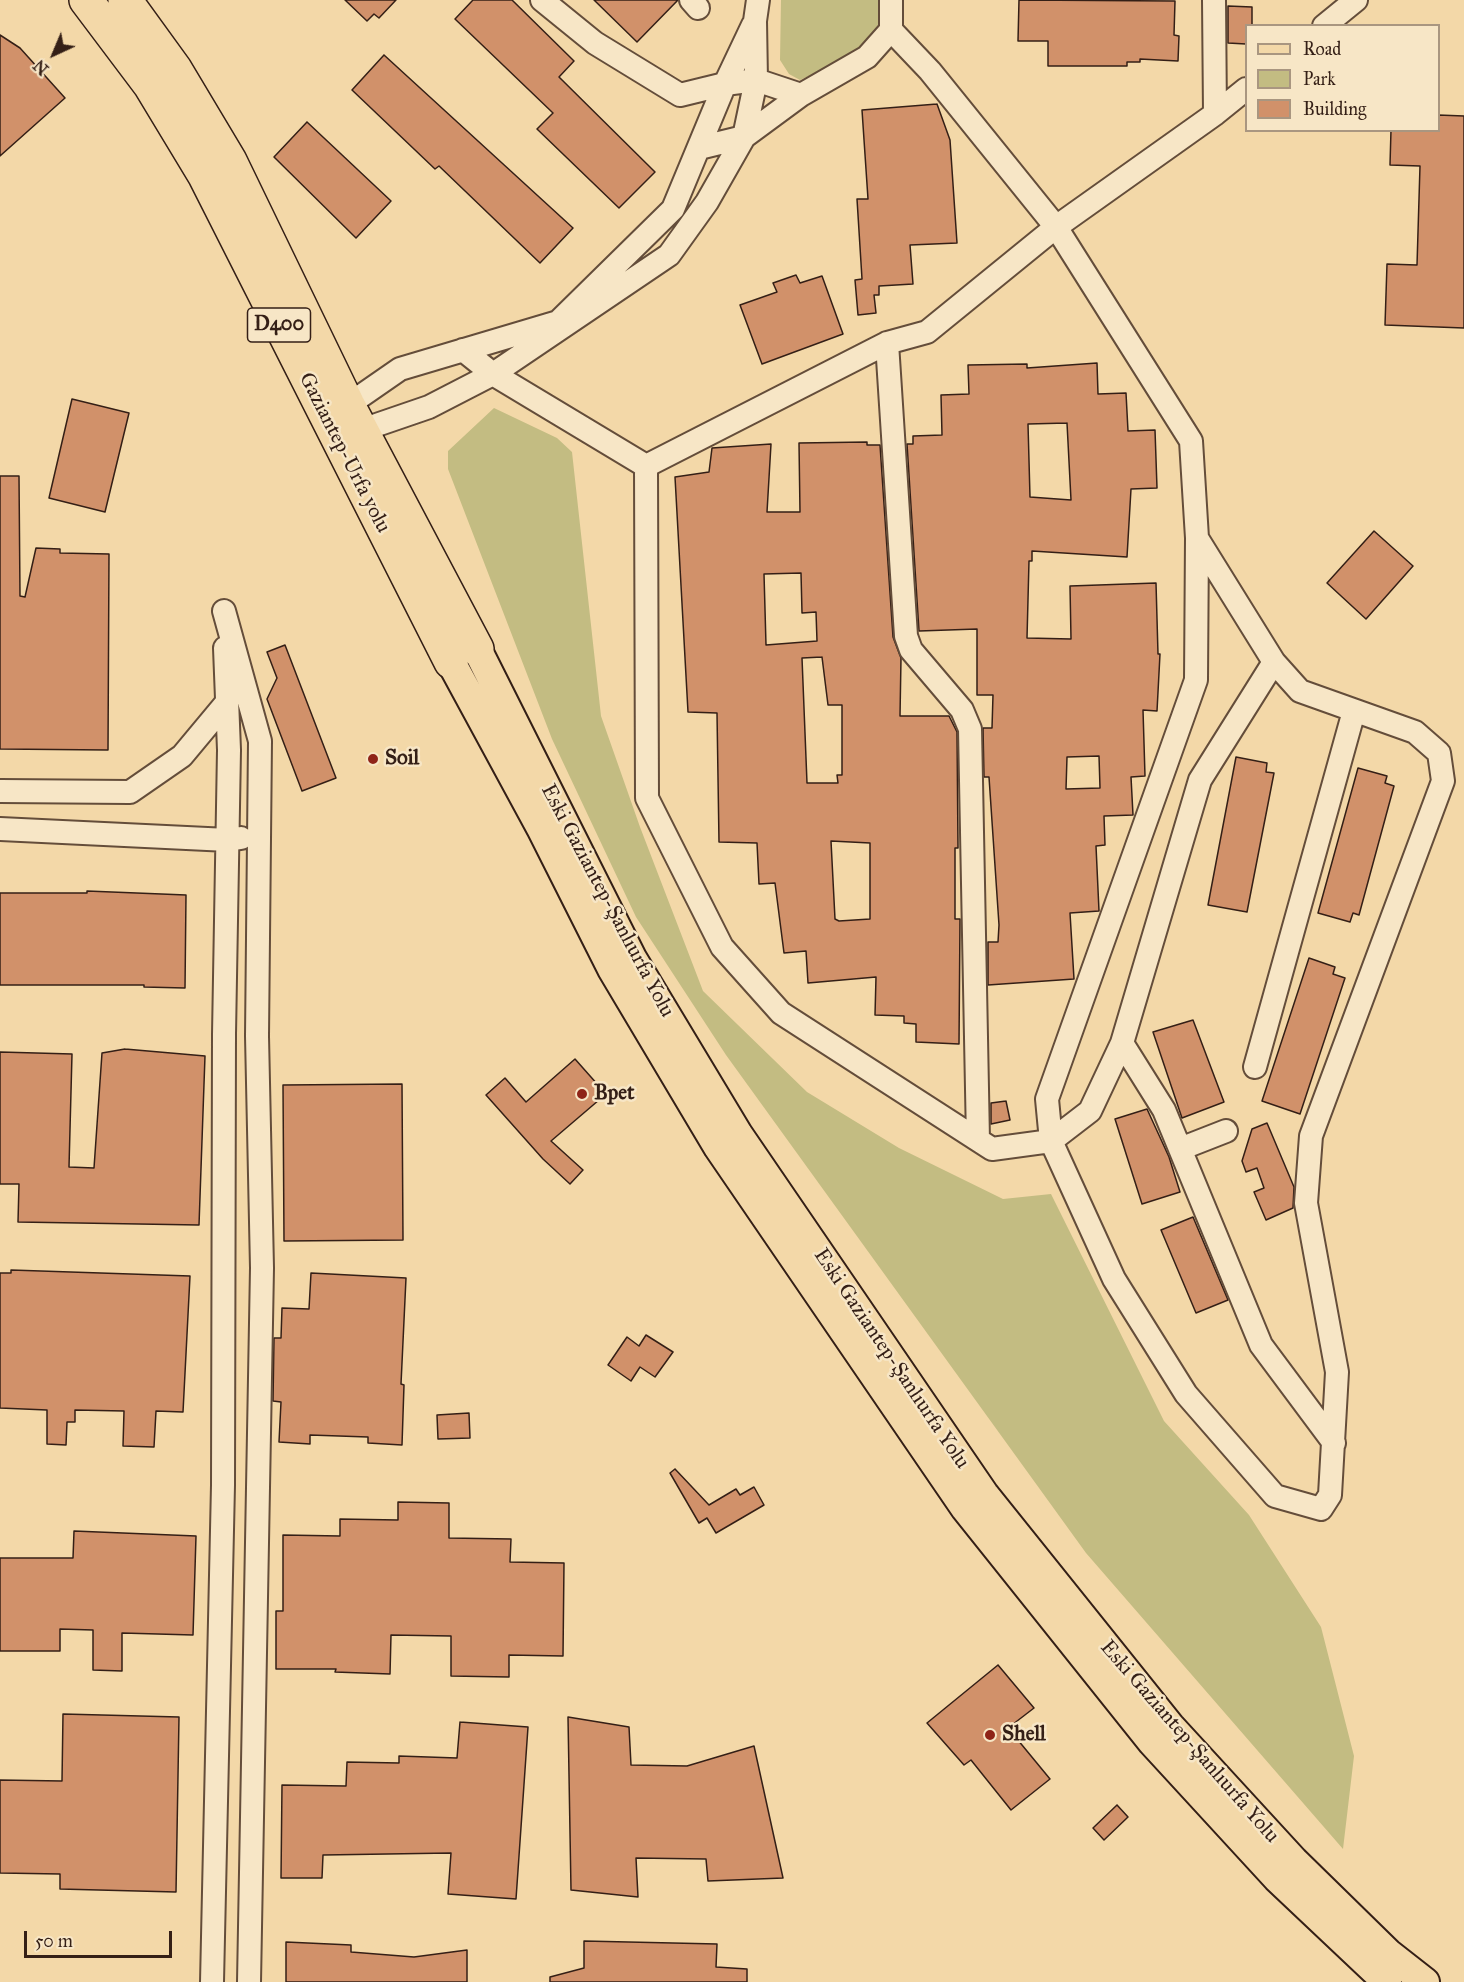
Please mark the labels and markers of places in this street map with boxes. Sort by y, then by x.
place label: Soil [385,746,419,772]
marker: Soil [366,752,380,766]
place label: Bpet [594,1081,634,1107]
marker: Bpet [575,1087,589,1101]
place label: Shell [1002,1722,1046,1748]
marker: Shell [983,1728,997,1742]

